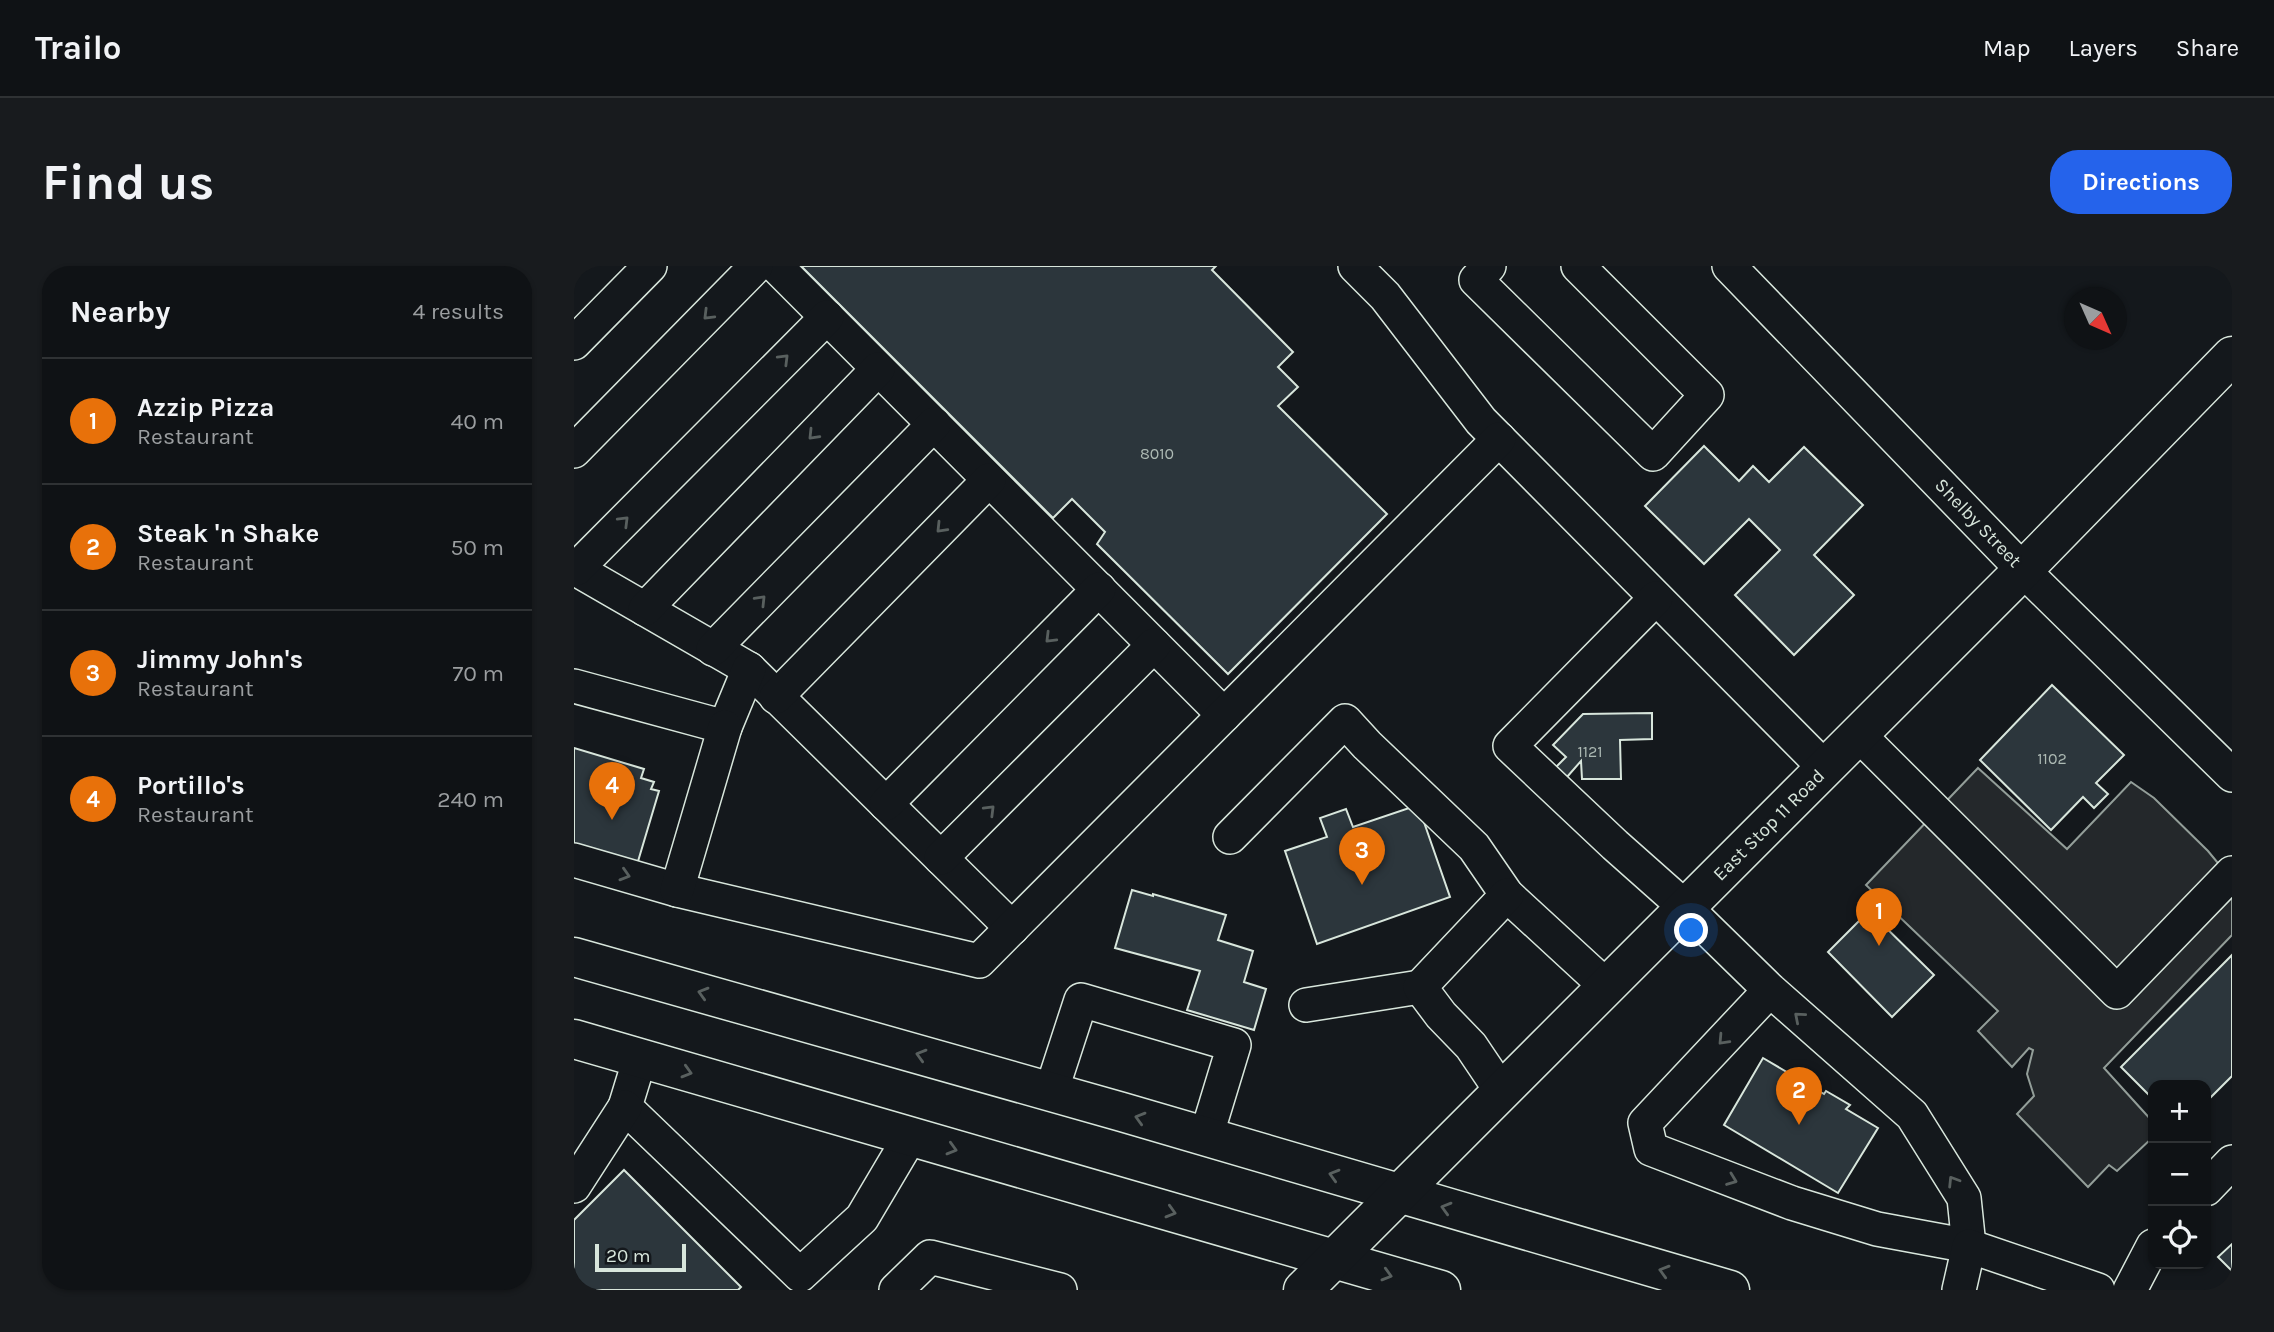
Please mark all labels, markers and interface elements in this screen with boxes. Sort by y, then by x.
text: Trailo [35,29,122,67]
text: Map [1983,34,2031,62]
text: Layers [2069,34,2138,62]
text: Share [2176,34,2239,62]
button: Directions [2050,150,2232,214]
text: Find us [42,154,214,211]
north arrow [2064,287,2127,350]
text: Nearby [70,294,170,330]
text: 4 results [412,298,504,325]
one-way arrow [703,306,716,319]
one-way arrow [776,355,789,368]
text: Azzip Pizza [137,392,275,423]
text: 1 [89,408,97,435]
text: 40 m [451,408,504,435]
text: Restaurant [137,423,254,450]
one-way arrow [809,427,822,440]
house number: 8010 [1140,444,1174,463]
street label: Shelby Street [1930,474,2026,572]
one-way arrow [616,516,629,529]
text: Steak 'n Shake [137,518,319,549]
one-way arrow [937,520,950,533]
text: 2 [86,534,100,561]
text: 50 m [450,534,504,561]
text: Restaurant [137,549,254,576]
one-way arrow [753,595,766,608]
one-way arrow [1046,630,1059,643]
text: Jimmy John's [137,644,303,675]
text: 3 [86,660,100,687]
text: 70 m [453,660,504,687]
text: Restaurant [137,675,254,702]
house number: 1121 [1577,742,1603,761]
house number: 1102 [2037,749,2067,768]
pin: 4 [589,762,635,820]
street label: East Stop 11 Road [1709,765,1829,885]
text: Portillo's [137,770,245,801]
text: 4 [86,786,100,813]
text: 240 m [437,786,504,813]
text: Restaurant [137,801,254,828]
one-way arrow [981,805,994,818]
pin: 3 [1339,827,1385,885]
one-way arrow [619,866,631,881]
pin: 1 [1856,888,1902,946]
your location [1674,913,1708,947]
one-way arrow [697,987,709,1002]
one-way arrow [1795,1012,1808,1025]
one-way arrow [1718,1032,1731,1045]
one-way arrow [916,1049,928,1064]
one-way arrow [680,1064,692,1078]
pin: 2 [1776,1067,1822,1125]
map controls [2148,1080,2211,1269]
button: + [2148,1080,2211,1143]
one-way arrow [1134,1111,1146,1126]
one-way arrow [946,1140,958,1155]
button: − [2148,1143,2211,1206]
one-way arrow [1329,1169,1341,1183]
one-way arrow [1725,1171,1737,1185]
one-way arrow [1949,1176,1962,1189]
one-way arrow [1440,1201,1452,1216]
one-way arrow [1165,1204,1177,1218]
button: locate [2148,1206,2211,1269]
scale bar [595,1241,686,1273]
text: 20 m [606,1245,651,1267]
one-way arrow [1658,1265,1670,1279]
one-way arrow [1381,1266,1393,1281]

